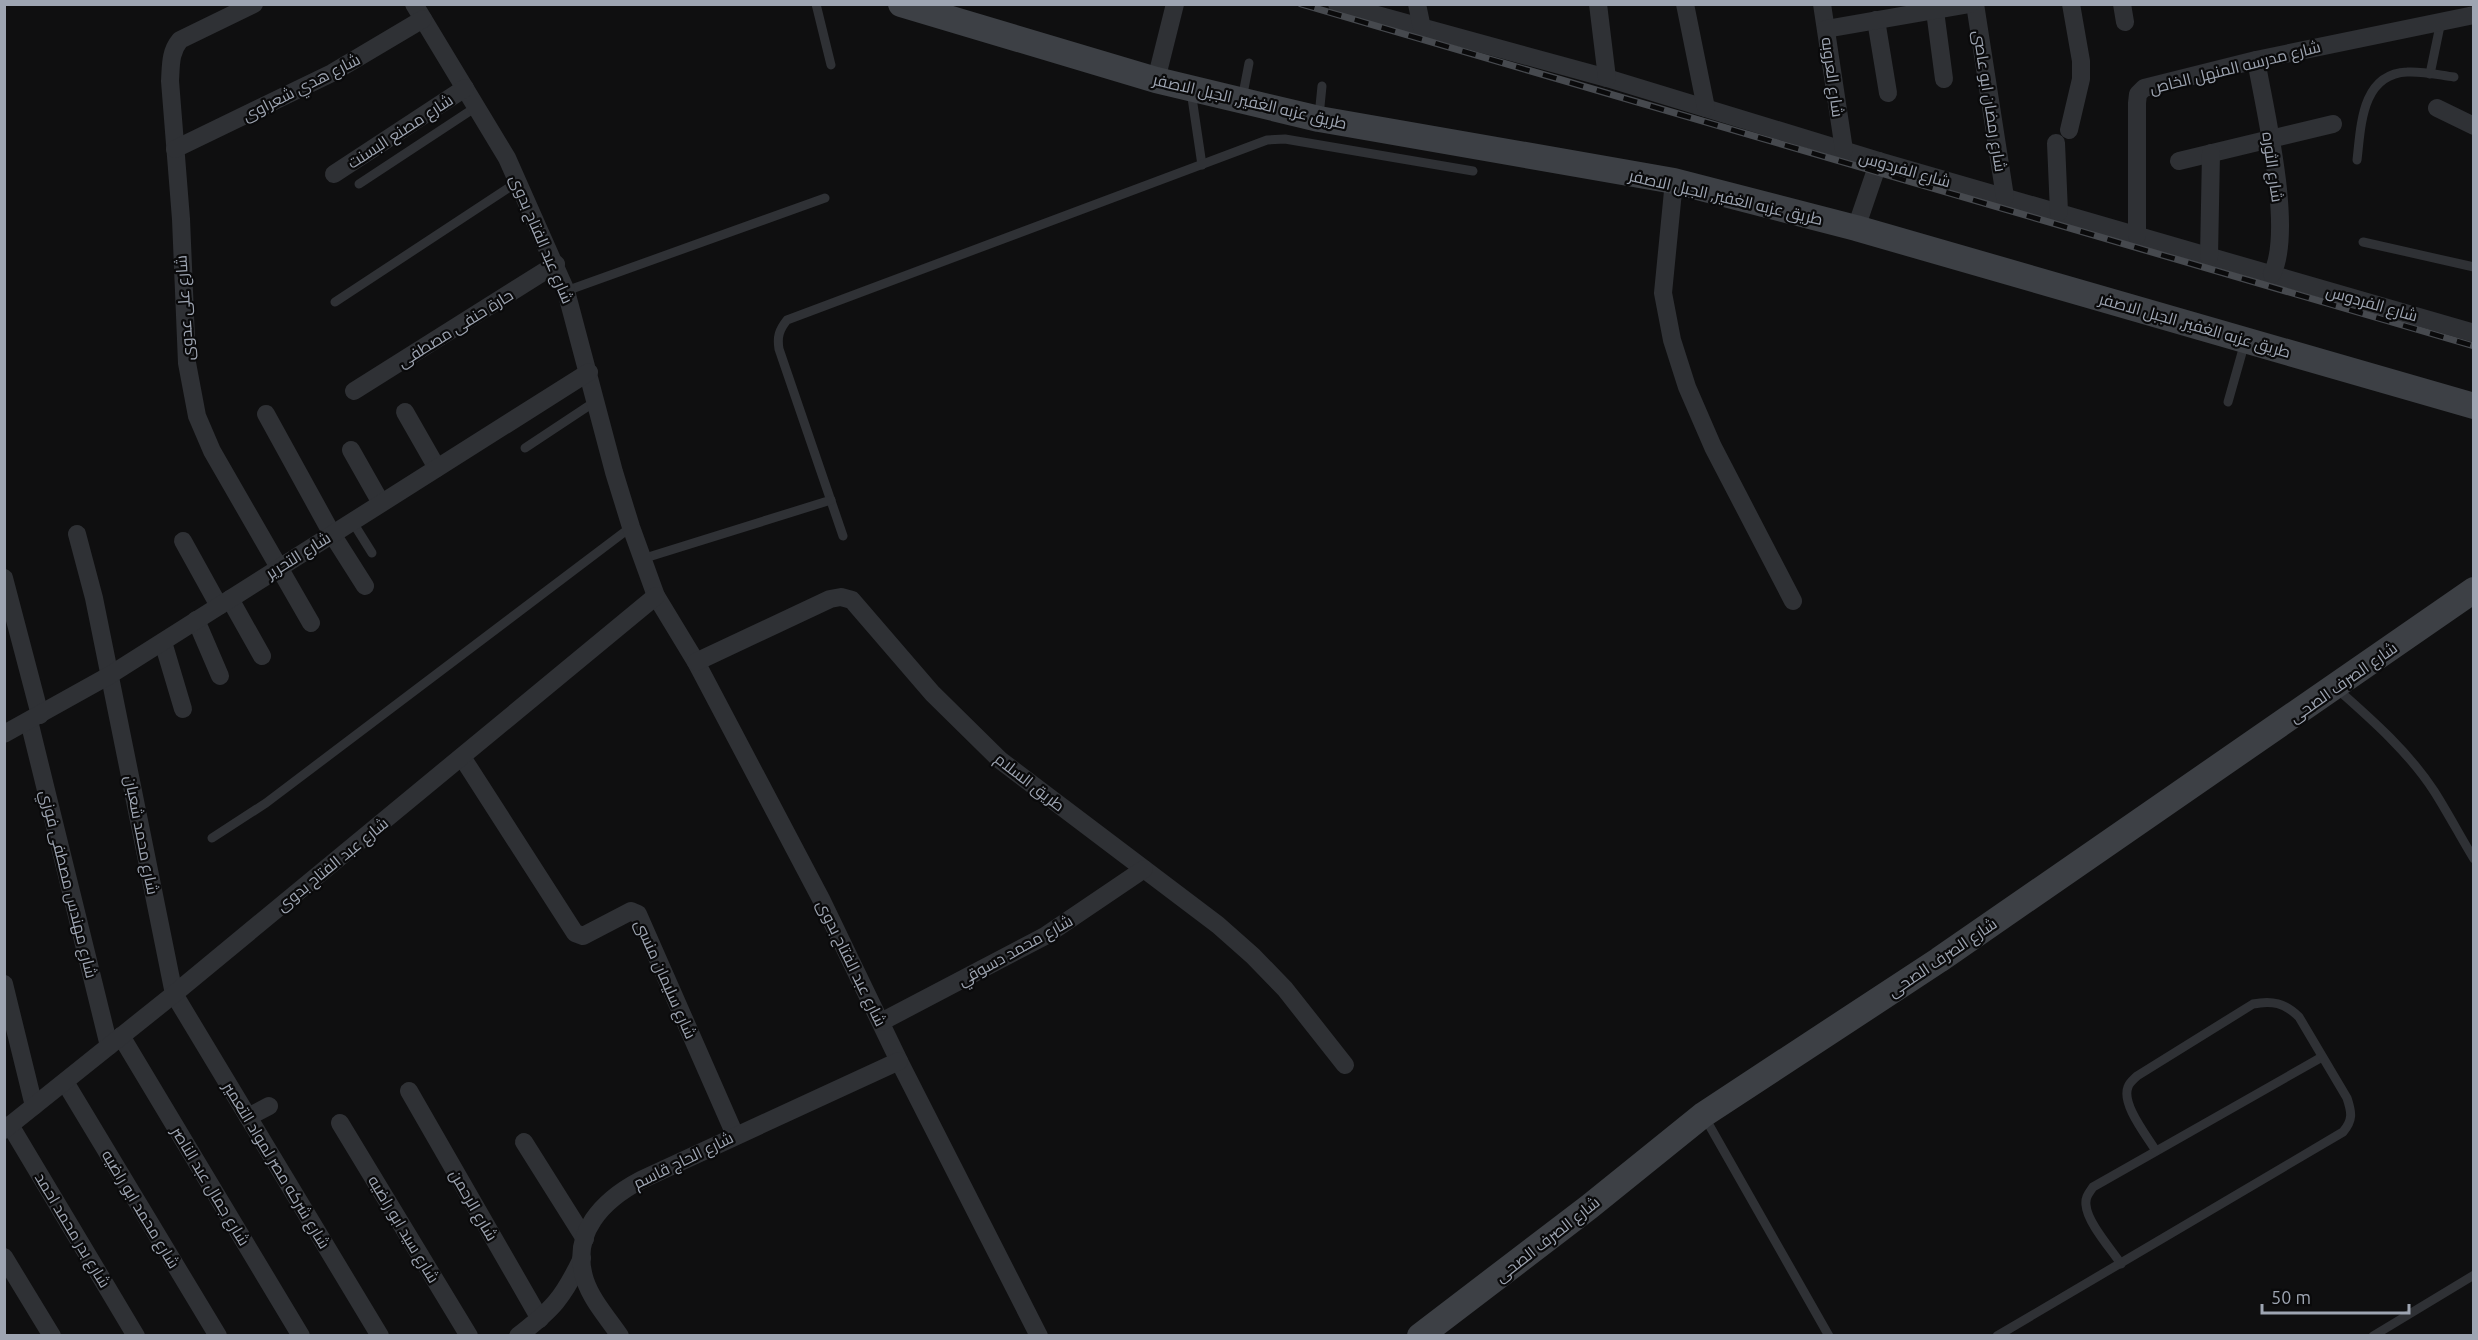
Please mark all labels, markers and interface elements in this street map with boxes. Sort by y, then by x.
street label: شارع رمضان ابو عاصى [1967,29,2010,173]
street label: شارع العروبه [1816,36,1848,119]
street label: شارع مدرسه المنهل الخاص [2148,37,2323,100]
street label: شارع هدي شعراوى [239,50,365,129]
street label: طريق عزبه الغفير, الجبل الاصفر [1150,70,1349,134]
street label: شارع مصنع البسنت [344,90,458,174]
street label: شارع الثوره [2256,131,2287,204]
street label: شارع الفردوس [1856,147,1953,194]
street label: طريق عزبه الغفير, الجبل الاصفر [1626,166,1825,230]
street label: شارع عبد الفتاح بدوى [504,172,577,307]
street label: شارع على عدوى [171,254,200,361]
street label: شارع الفردوس [2323,281,2420,328]
street label: حارة حنفى مصطفى [394,285,517,372]
street label: طريق عزبه الغفير, الجبل الاصفر [2096,289,2293,363]
street label: شارع التحرير [261,528,335,585]
street label: شارع الصرف الصحى [2286,638,2402,728]
street label: طريق السلام [990,749,1068,817]
street label: شارع محمد شعبان [119,774,162,897]
street label: شارع مهندس مصطفى فوزي [32,788,101,981]
street label: شارع عبد الفتاح بدوى [273,814,393,917]
street label: شارع عبد الفتاح بدوى [811,897,890,1030]
street label: شارع محمد دسوقي [954,911,1078,993]
street label: شارع الصرف الصحى [1884,914,2002,1003]
street label: شارع سليمان منسى [629,917,700,1043]
street label: شارع شركه مصر لمواد التعمير [217,1078,334,1253]
street label: شارع جمال عبد الناصر [165,1123,254,1250]
street label: شارع الحاج قاسم [630,1128,737,1195]
street label: شارع محمد ابو راضيه [96,1147,183,1273]
street label: شارع الرحمن [444,1166,502,1245]
street label: شارع بدر محمد احمد [29,1169,114,1292]
street label: شارع سيد ابو راضيه [362,1172,443,1287]
street label: شارع الصرف الصحى [1491,1193,1605,1288]
scale bar [2262,1277,2409,1315]
text: 50 m [2271,1287,2311,1307]

